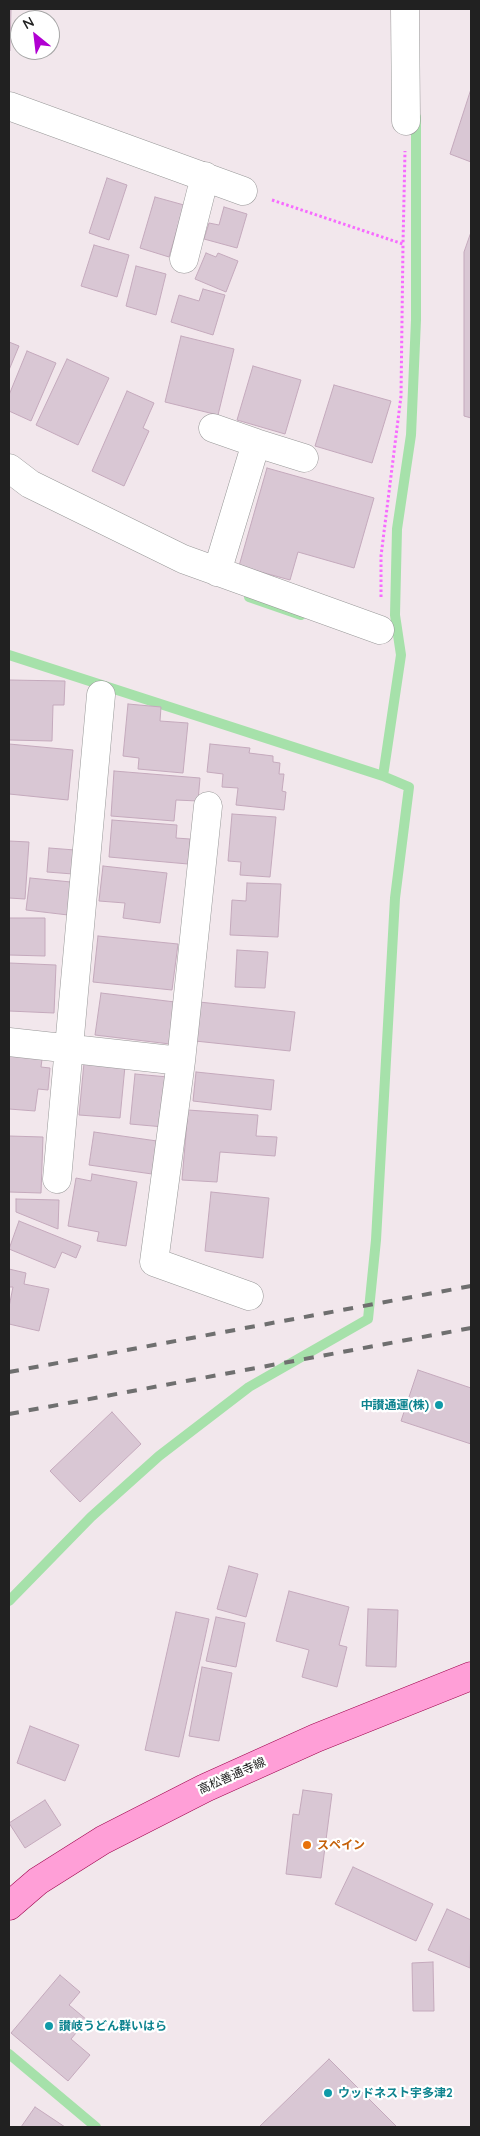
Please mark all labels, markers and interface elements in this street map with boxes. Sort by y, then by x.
north arrow [10,10,60,60]
text: N [19,12,37,33]
place label: 中讃通運(株) [360,1398,429,1412]
marker: 中讃通運(株) [433,1399,445,1411]
street label: 高松善通寺線 [196,1755,268,1797]
place label: スペイン [317,1838,365,1852]
marker: スペイン [301,1839,313,1851]
place label: 讃岐うどん群いはら [59,2019,167,2033]
marker: 讃岐うどん群いはら [43,2020,55,2032]
place label: ウッドネスト宇多津2 [338,2086,453,2100]
marker: ウッドネスト宇多津2 [322,2087,334,2099]

